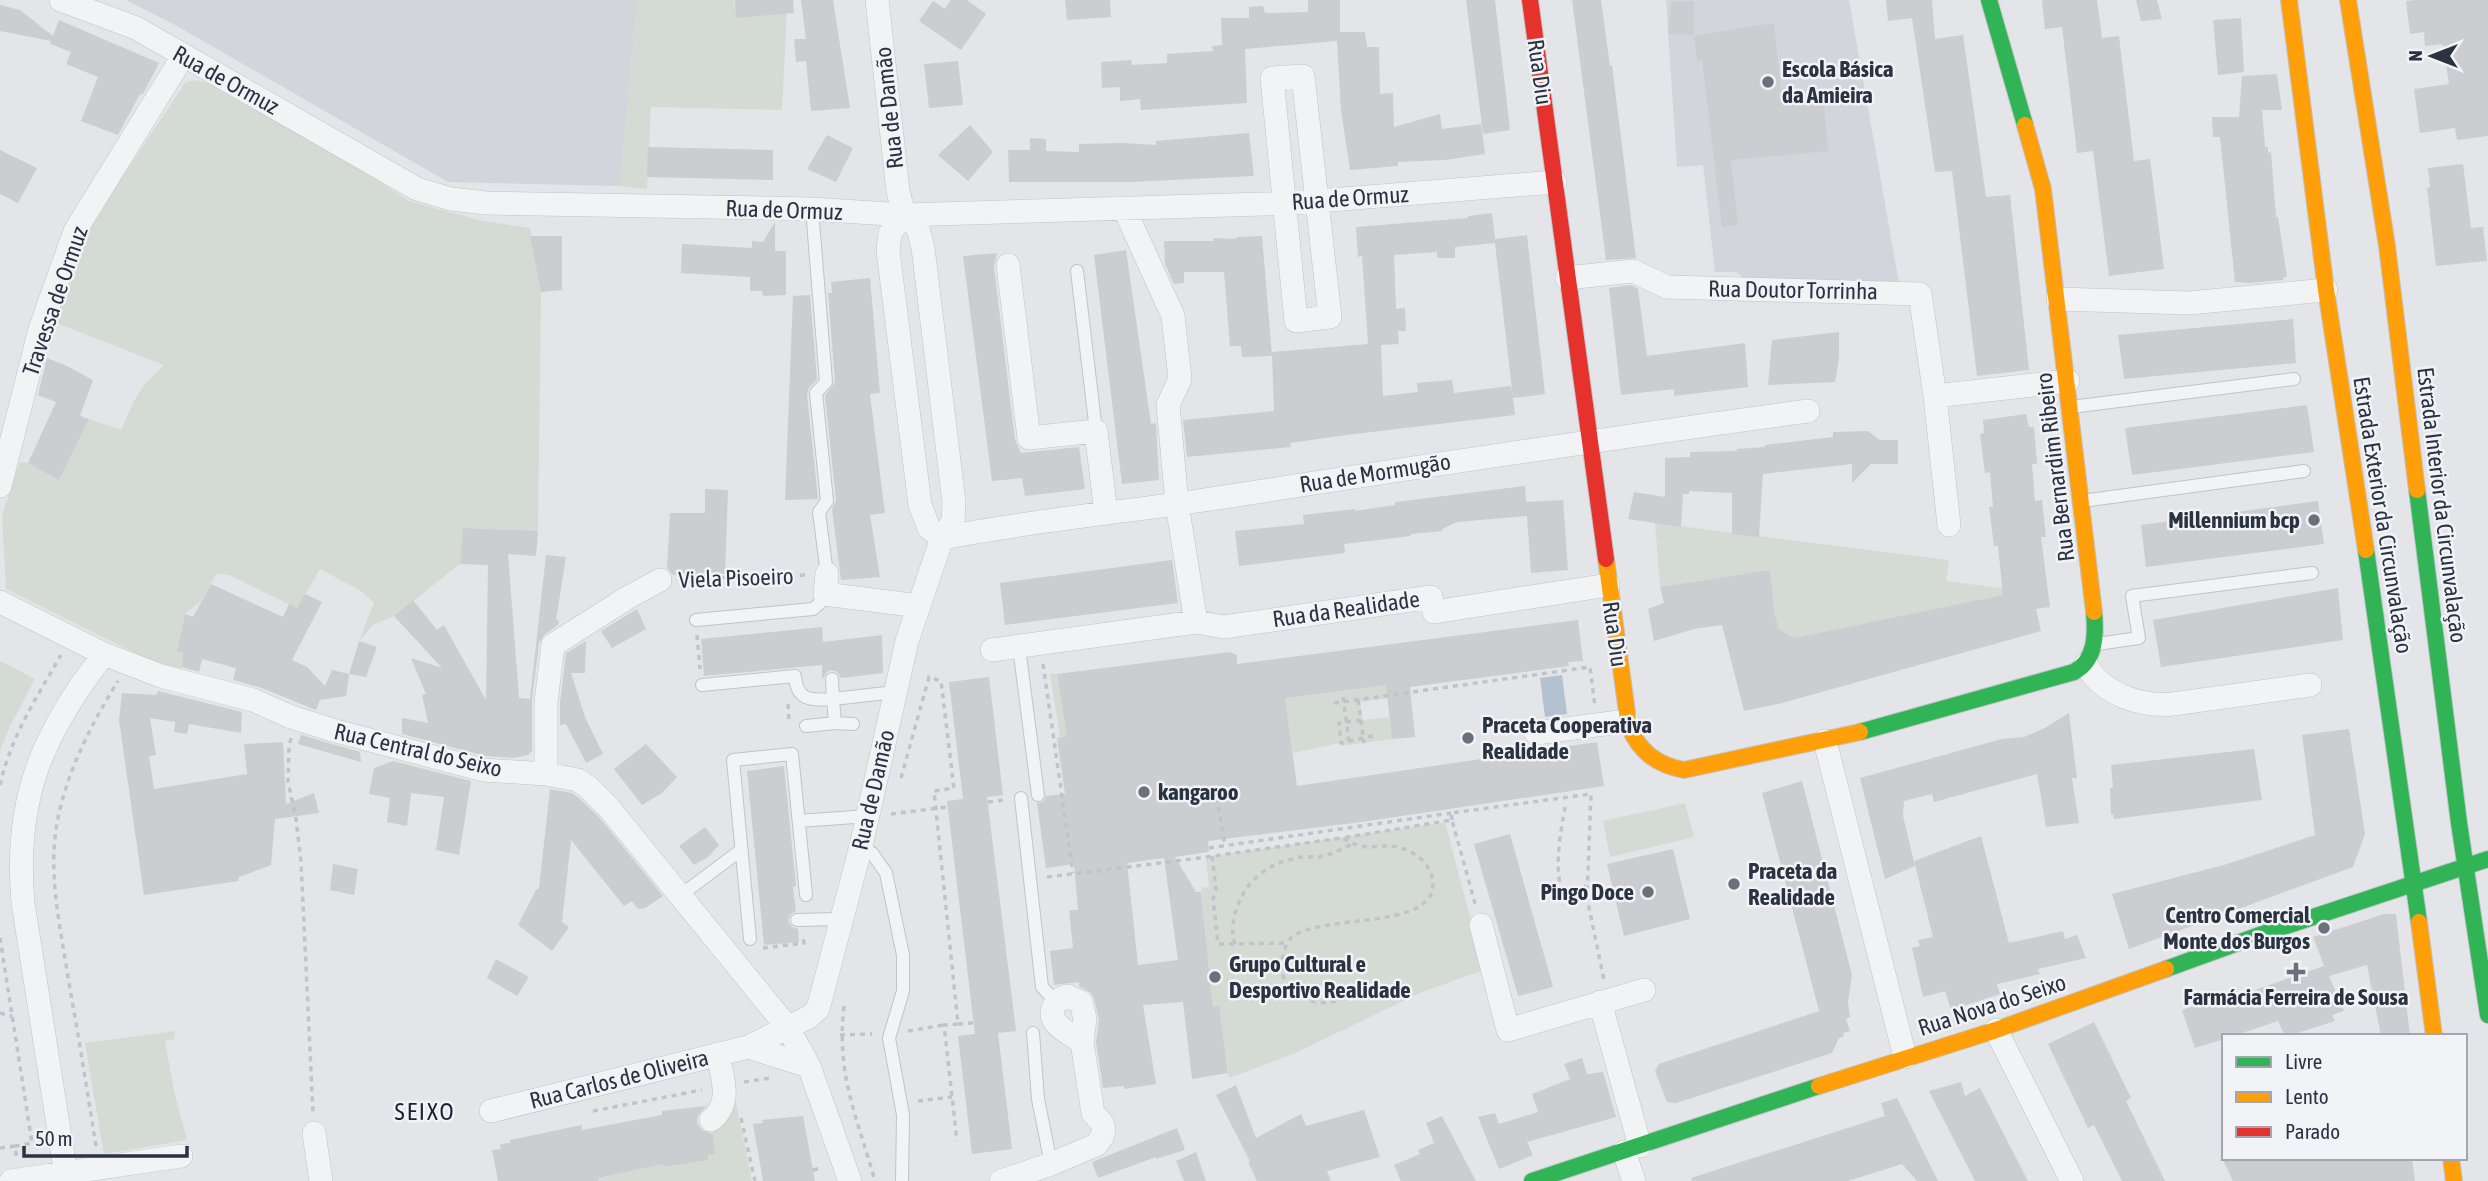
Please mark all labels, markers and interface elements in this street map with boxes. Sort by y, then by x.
north arrow [2397,21,2467,91]
street label: Rua Diu [1523,38,1557,106]
street label: Rua de Ormuz [168,40,284,120]
street label: Rua de Damão [870,46,908,170]
text: N [2404,50,2426,62]
place label: Escola Básica da Amieira [1782,56,1894,108]
marker: Escola Básica da Amieira [1760,74,1776,90]
street label: Rua de Ormuz [1291,181,1409,215]
street label: Rua de Ormuz [725,195,843,225]
street label: Travessa de Ormuz [17,223,93,379]
street label: Rua Doutor Torrinha [1708,276,1878,304]
street label: Estrada Interior da Circunvalação [2412,366,2472,644]
street label: Rua Bernardim Ribeiro [2031,371,2079,563]
street label: Estrada Exterior da Circunvalação [2348,375,2418,655]
street label: Rua de Mormugão [1298,448,1452,498]
place label: Millennium bcp [2168,507,2300,533]
marker: Millennium bcp [2306,512,2322,528]
street label: Viela Pisoeiro [678,563,794,593]
street label: Rua da Realidade [1271,586,1421,632]
street label: Rua Diu [1598,600,1632,668]
place label: Praceta Cooperativa Realidade [1482,712,1652,764]
street label: Rua Central do Seixo [332,718,504,782]
street label: Rua de Damão [847,727,899,853]
marker: Praceta Cooperativa Realidade [1460,730,1476,746]
place label: kangaroo [1158,779,1239,805]
marker: kangaroo [1136,784,1152,800]
place label: Praceta da Realidade [1748,858,1838,910]
marker: Praceta da Realidade [1726,876,1742,892]
place label: Pingo Doce [1540,879,1634,905]
marker: Pingo Doce [1640,884,1656,900]
place label: Centro Comercial Monte dos Burgos [2163,902,2311,954]
marker: Centro Comercial Monte dos Burgos [2316,920,2332,936]
place label: Grupo Cultural e Desportivo Realidade [1229,951,1411,1003]
marker: Farmácia Ferreira de Sousa [2288,964,2304,980]
marker: Grupo Cultural e Desportivo Realidade [1207,969,1223,985]
street label: Rua Nova do Seixo [1915,969,2069,1041]
place label: Farmácia Ferreira de Sousa [2184,984,2409,1010]
legend [2222,1034,2467,1160]
street label: Rua Carlos de Oliveira [527,1044,711,1114]
text: Livre [2285,1049,2322,1073]
text: Lento [2285,1084,2329,1108]
district label: SEIXO [395,1098,455,1125]
scale bar [24,1114,187,1158]
text: Parado [2285,1119,2340,1143]
text: 50 m [35,1126,73,1150]

